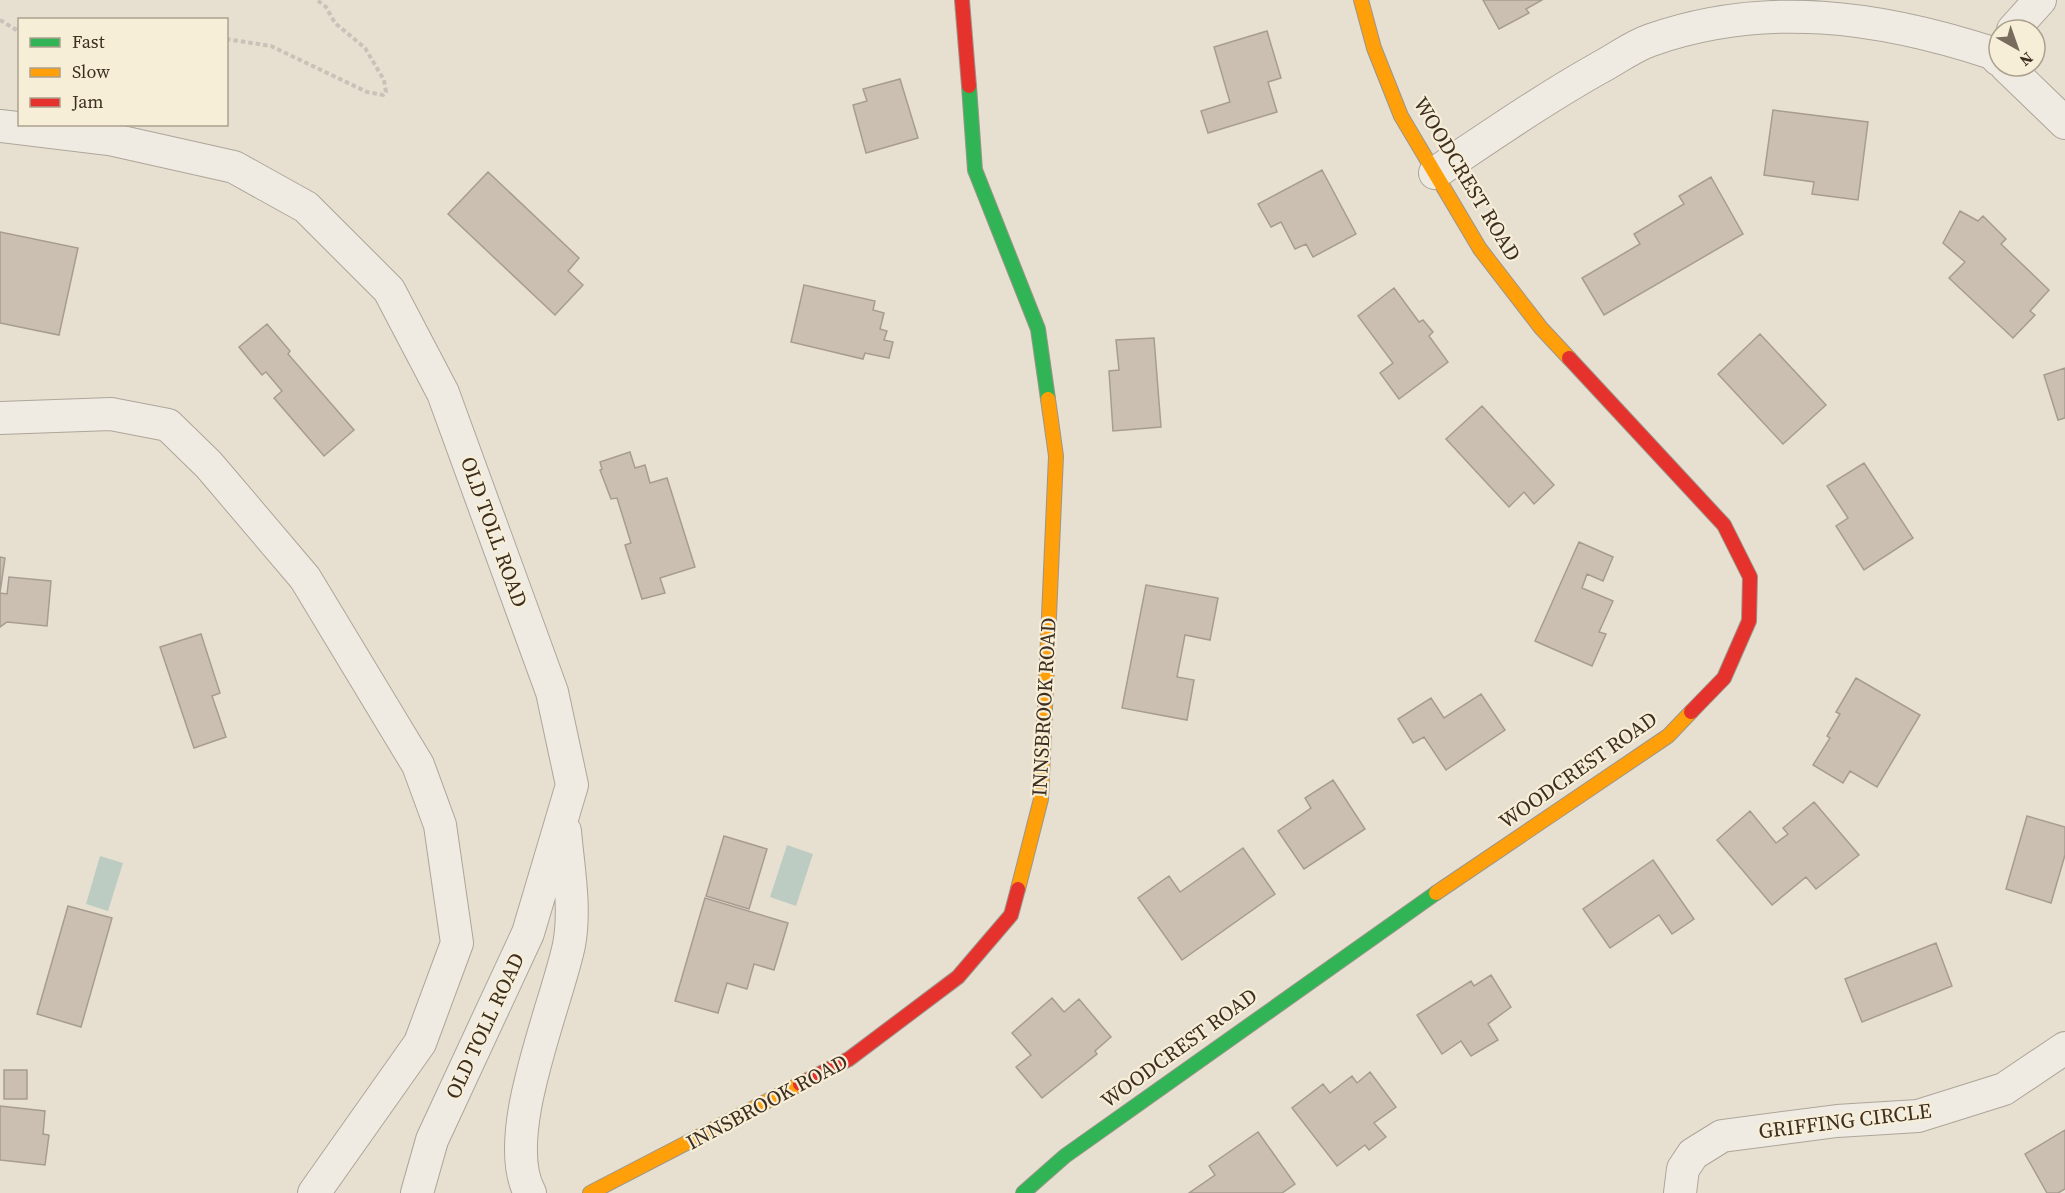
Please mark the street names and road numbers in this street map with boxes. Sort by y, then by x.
street label: WOODCREST ROAD [1407,91,1528,266]
street label: OLD TOLL ROAD [454,453,535,611]
street label: INNSBROOK ROAD [1024,617,1063,797]
street label: WOODCREST ROAD [1493,704,1663,835]
street label: OLD TOLL ROAD [438,948,531,1104]
street label: WOODCREST ROAD [1095,981,1263,1114]
street label: INNSBROOK ROAD [681,1047,853,1156]
street label: GRIFFING CIRCLE [1757,1096,1933,1145]

